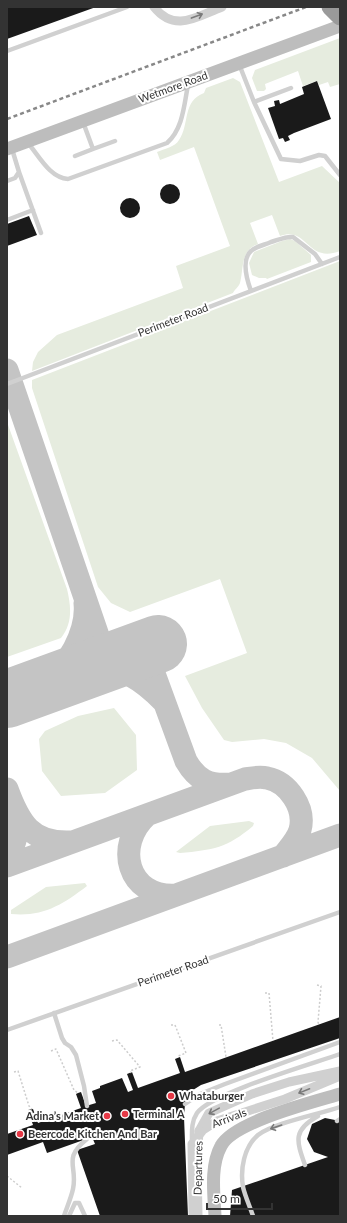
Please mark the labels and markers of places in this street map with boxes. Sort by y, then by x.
place label: Whataburger [179,1089,245,1102]
marker: Whataburger [166,1091,176,1101]
place label: Terminal A [133,1107,185,1120]
place label: Adina’s Market [25,1109,100,1122]
marker: Terminal A [120,1109,130,1119]
marker: Adina’s Market [102,1111,112,1121]
place label: Beercode Kitchen And Bar [28,1127,158,1140]
marker: Beercode Kitchen And Bar [15,1129,25,1139]

